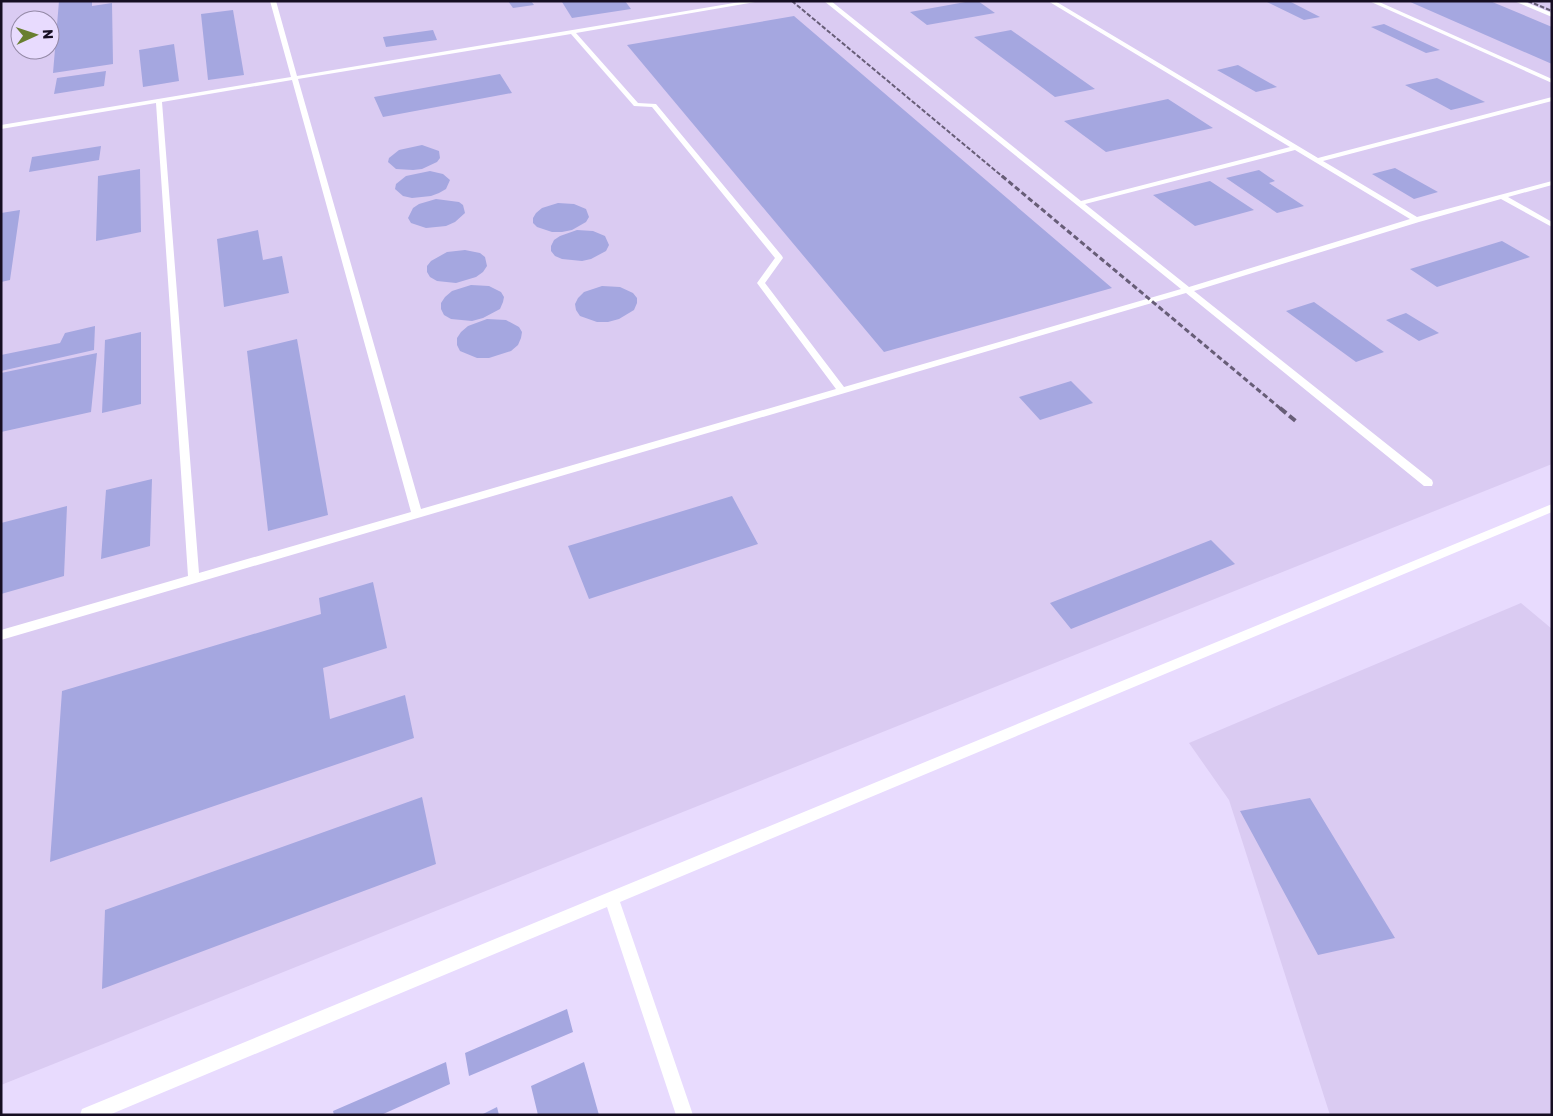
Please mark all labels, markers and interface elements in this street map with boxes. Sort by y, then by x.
north arrow [10,10,60,60]
text: N [39,29,56,40]

